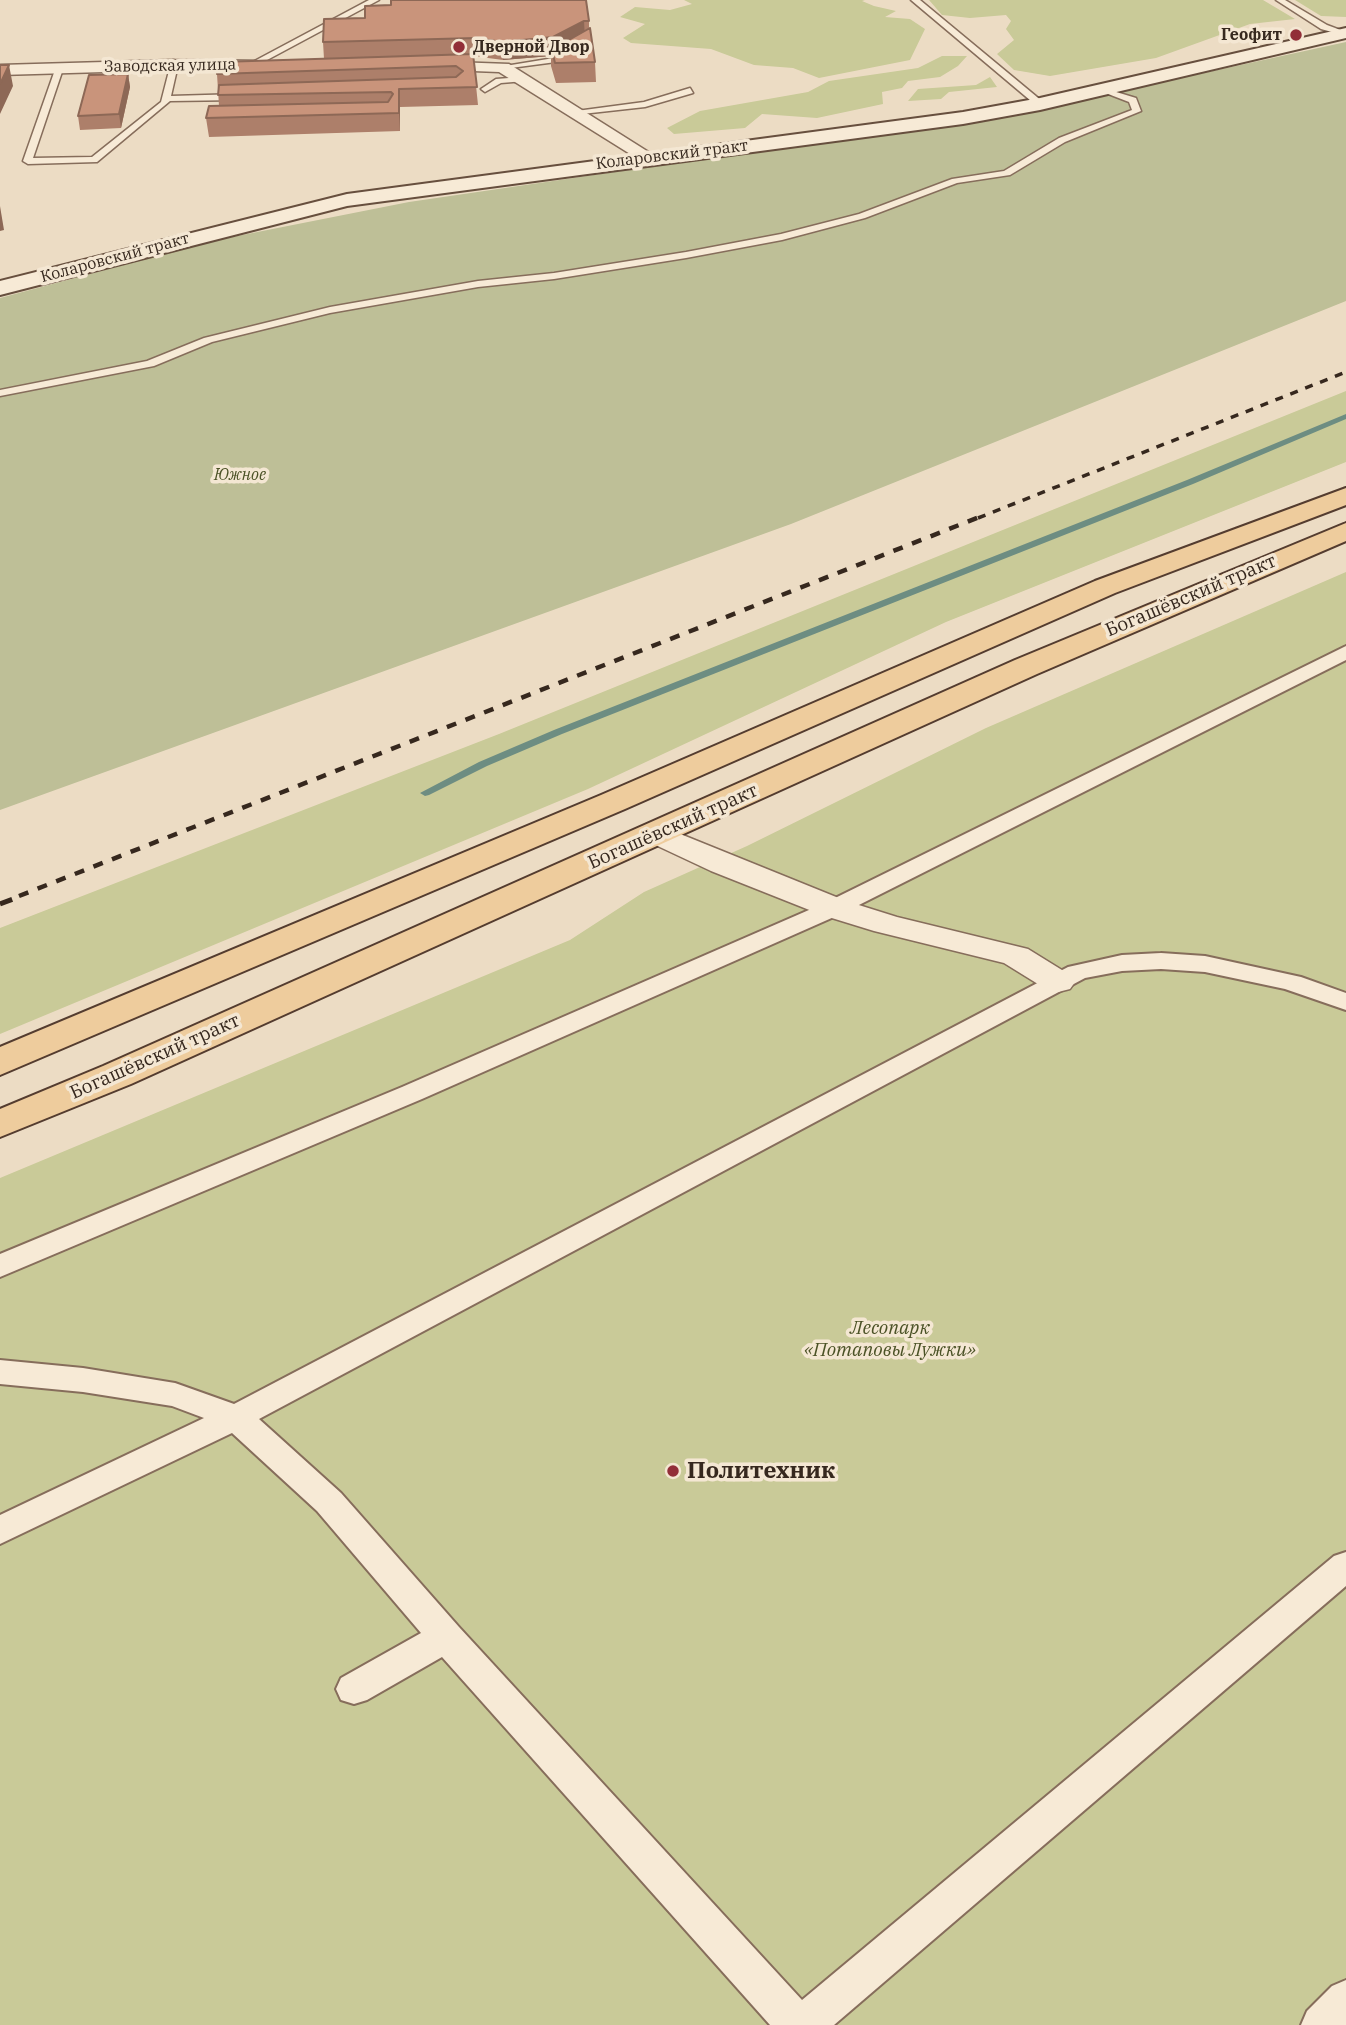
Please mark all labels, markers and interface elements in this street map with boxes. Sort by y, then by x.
place label: Геофит [1221,25,1282,45]
marker: Геофит [1288,27,1304,43]
place label: Дверной Двор [473,37,590,57]
marker: Дверной Двор [451,39,467,55]
street label: Заводская улица [104,55,236,77]
street label: Коларовский тракт [595,136,749,174]
street label: Коларовский тракт [39,229,191,287]
park label: Южное [214,465,266,485]
street label: Богашёвский тракт [1102,550,1280,642]
street label: Богашёвский тракт [585,779,761,875]
street label: Богашёвский тракт [67,1009,243,1105]
park label: Лесопарк «Потаповы Лужки» [804,1318,976,1362]
place label: Политехник [687,1457,835,1485]
marker: Политехник [665,1463,681,1479]

